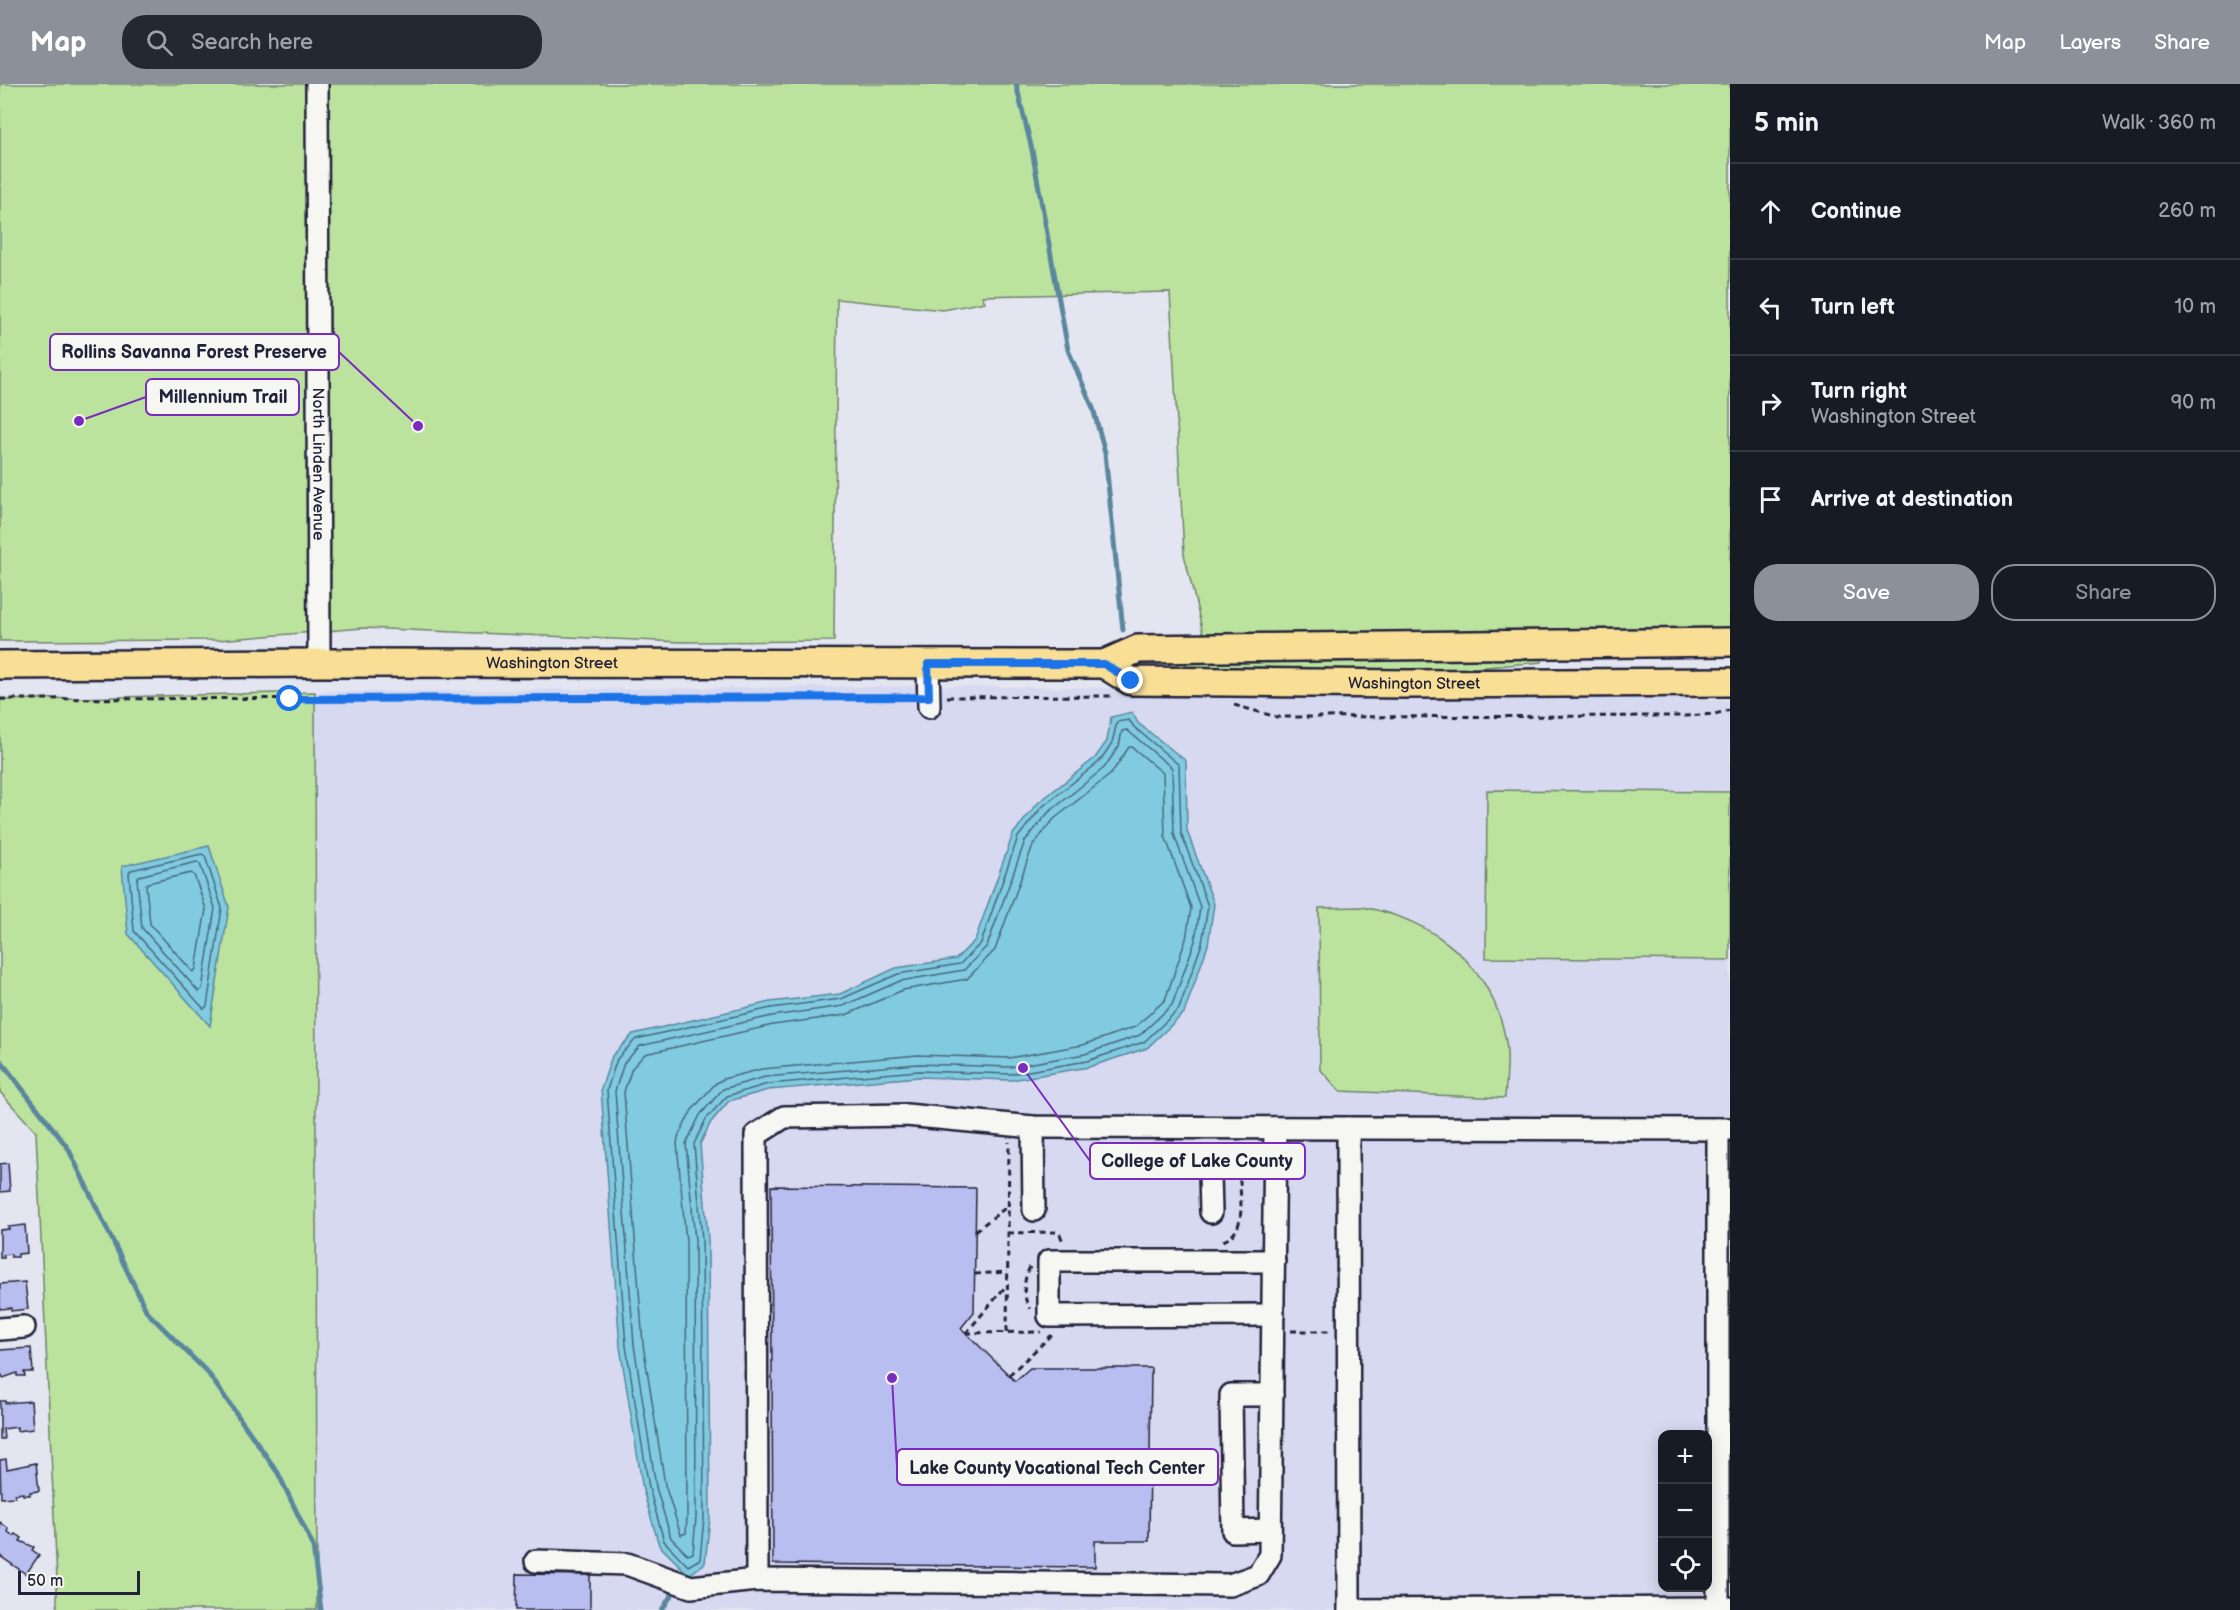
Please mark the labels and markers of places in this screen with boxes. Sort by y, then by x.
callout: Rollins Savanna Forest Preserve [50,334,339,370]
callout: Millennium Trail [146,379,299,415]
callout: College of Lake County [1090,1143,1305,1179]
callout: Lake County Vocational Tech Center [897,1449,1218,1485]

